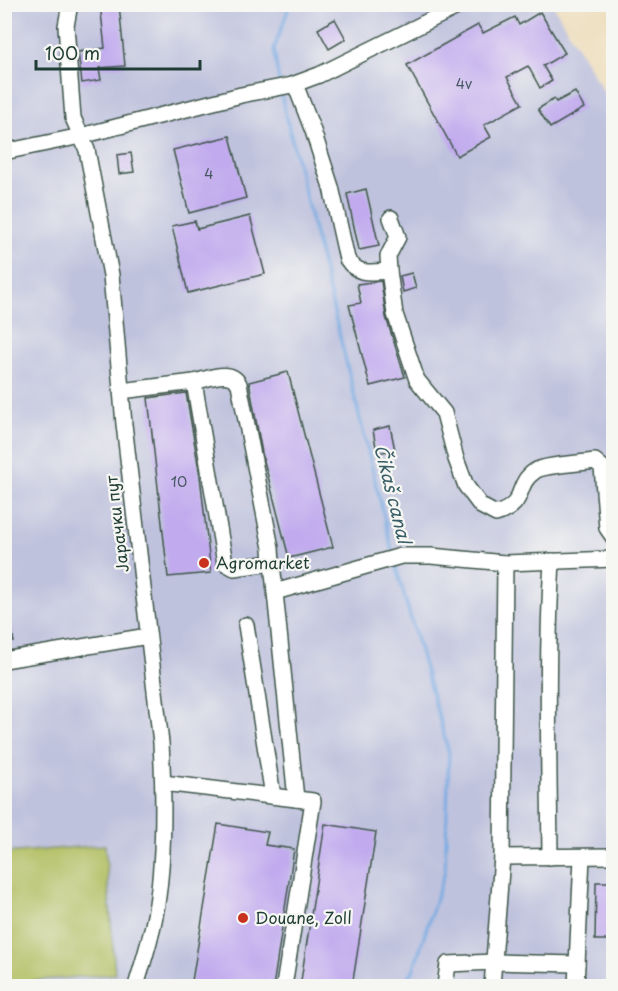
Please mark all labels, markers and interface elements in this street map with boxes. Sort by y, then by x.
scale bar [36,33,200,71]
text: 100 m [45,39,100,66]
house number: 4v [456,73,472,94]
house number: 4 [204,163,214,184]
water label: Čikaš canal [368,441,420,549]
house number: 10 [171,471,187,492]
street label: Јарачки пут [98,474,134,574]
place label: Agromarket [216,550,310,574]
marker: Agromarket [197,556,211,570]
place label: Douane, Zoll [255,905,352,929]
marker: Douane, Zoll [236,911,250,925]

